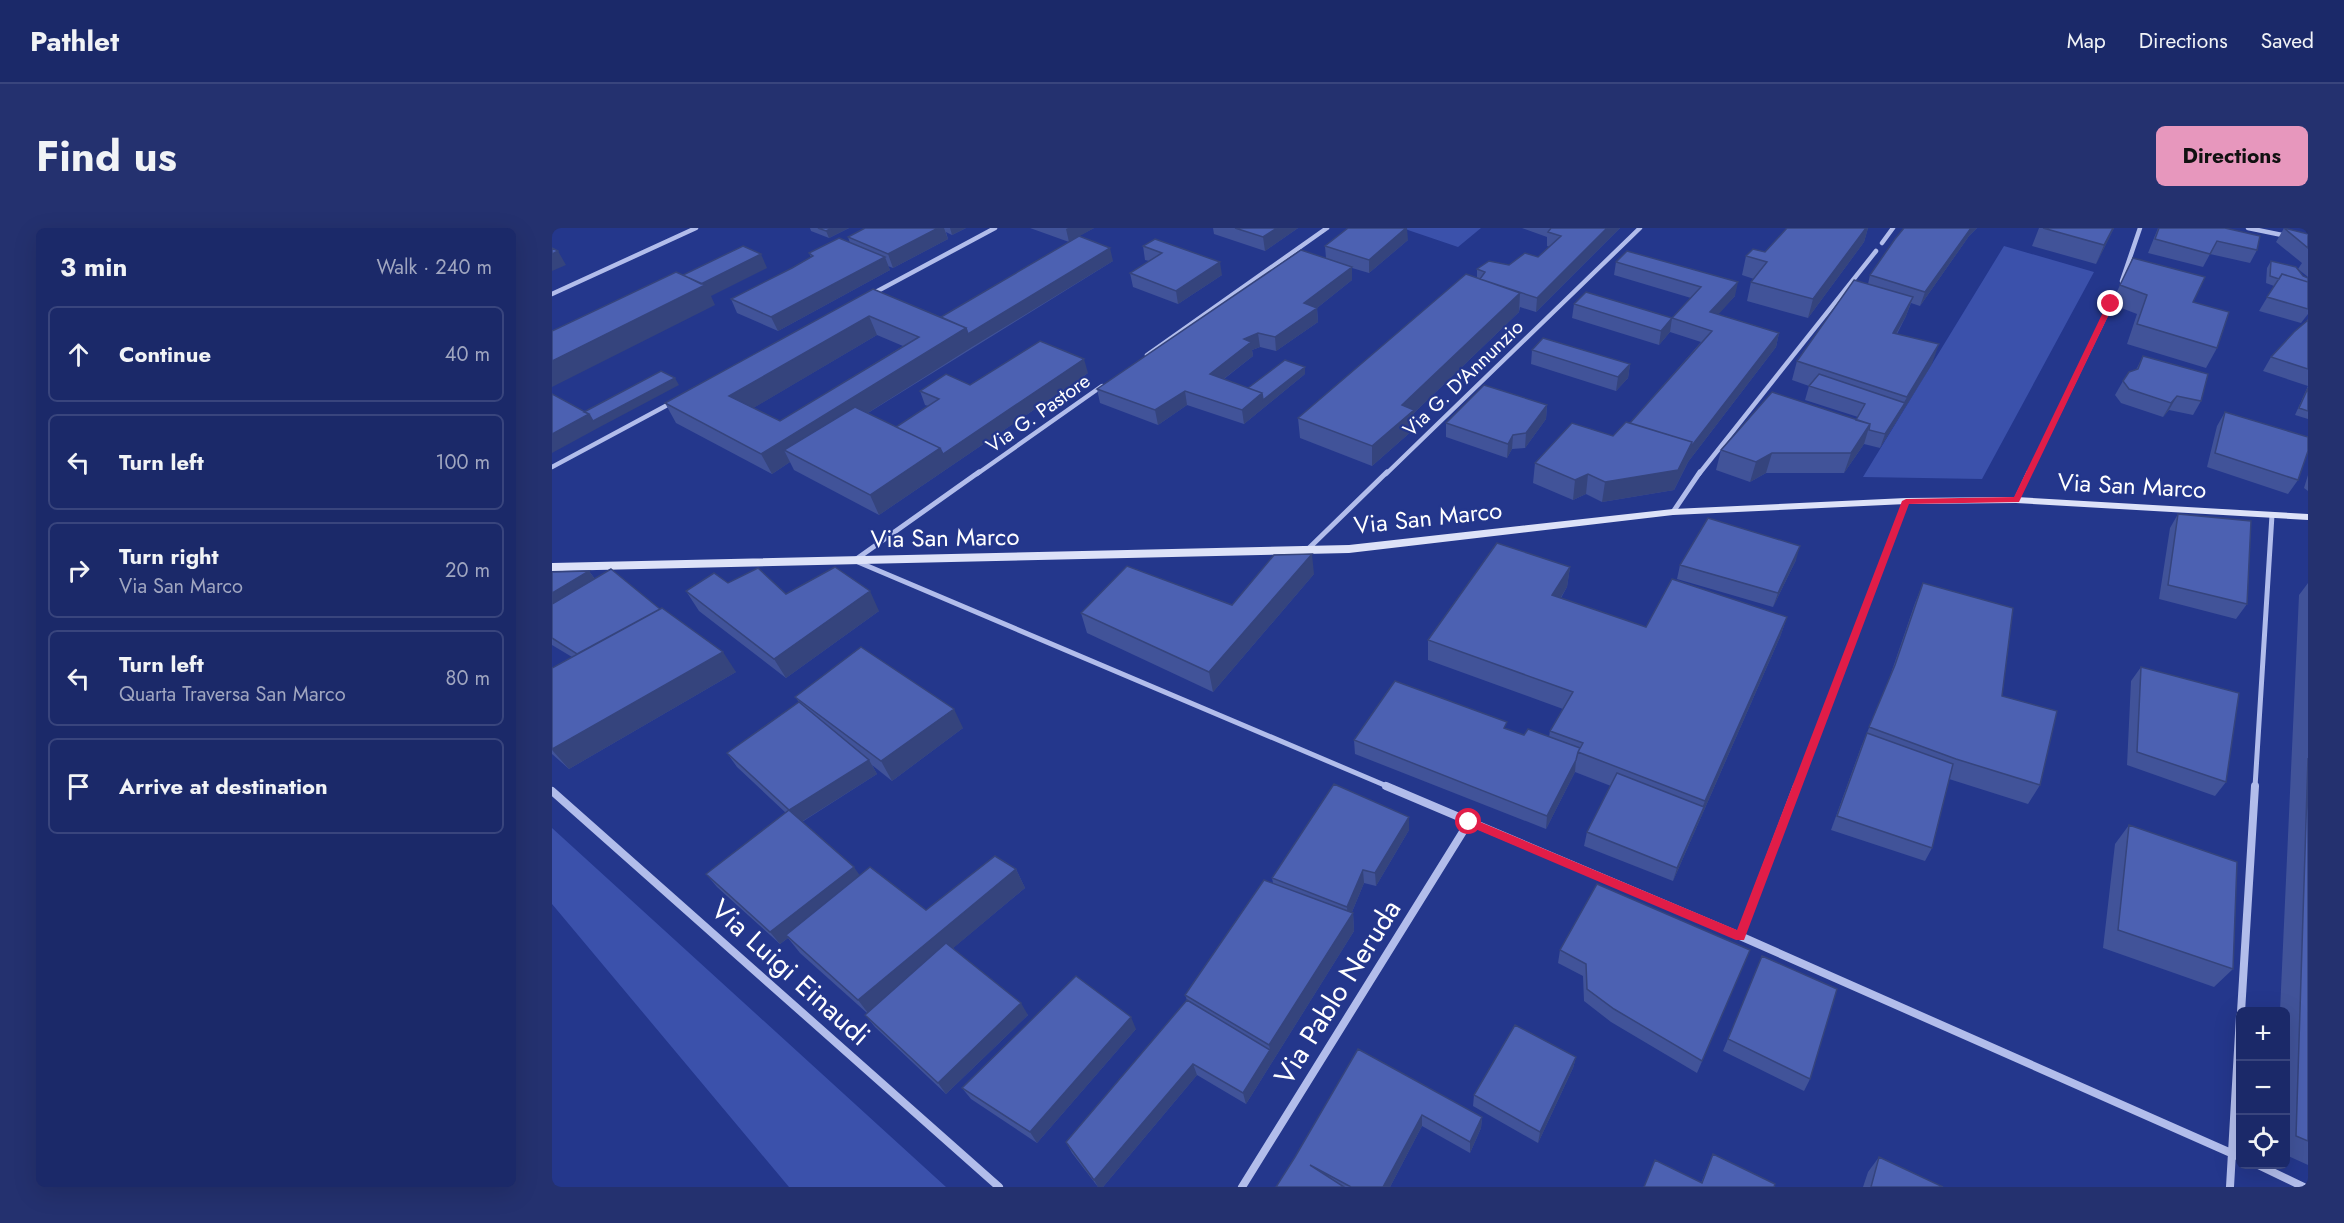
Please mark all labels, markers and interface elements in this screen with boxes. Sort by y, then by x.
text: Pathlet [30,21,119,62]
text: Map [2067,26,2106,56]
text: Directions [2139,26,2228,56]
text: Saved [2261,26,2314,56]
text: Find us [36,126,177,187]
button: Directions [2156,126,2308,186]
text: 3 min [60,248,127,286]
text: Walk · 240 m [377,253,492,282]
route end [2097,290,2123,316]
street label: Via G. D'Annunzio [1397,313,1530,444]
icon: ahead [62,338,95,371]
text: Continue [119,338,211,370]
text: 40 m [445,340,490,369]
street label: Via G. Pastore [980,367,1096,460]
icon: left [62,446,95,479]
text: Turn left [119,446,204,478]
text: 100 m [435,448,490,477]
street label: Via San Marco [2057,464,2207,507]
street label: Via San Marco [1352,492,1504,543]
street label: Via San Marco [870,519,1020,556]
text: Turn right [119,540,219,572]
icon: right [62,554,95,587]
text: 20 m [445,556,490,585]
text: Via San Marco [119,572,243,601]
text: Turn left [119,648,204,680]
icon: left [62,662,95,695]
text: 80 m [445,664,490,693]
text: Quarta Traversa San Marco [119,680,346,709]
icon: arrive [62,770,95,803]
text: Arrive at destination [119,770,328,802]
route start [1455,808,1481,834]
street label: Via Luigi Einaudi [702,890,879,1055]
street label: Via Pablo Neruda [1264,892,1411,1093]
map controls [2236,1007,2290,1169]
button: + [2236,1007,2290,1061]
button: − [2236,1061,2290,1115]
button: locate [2236,1115,2290,1169]

